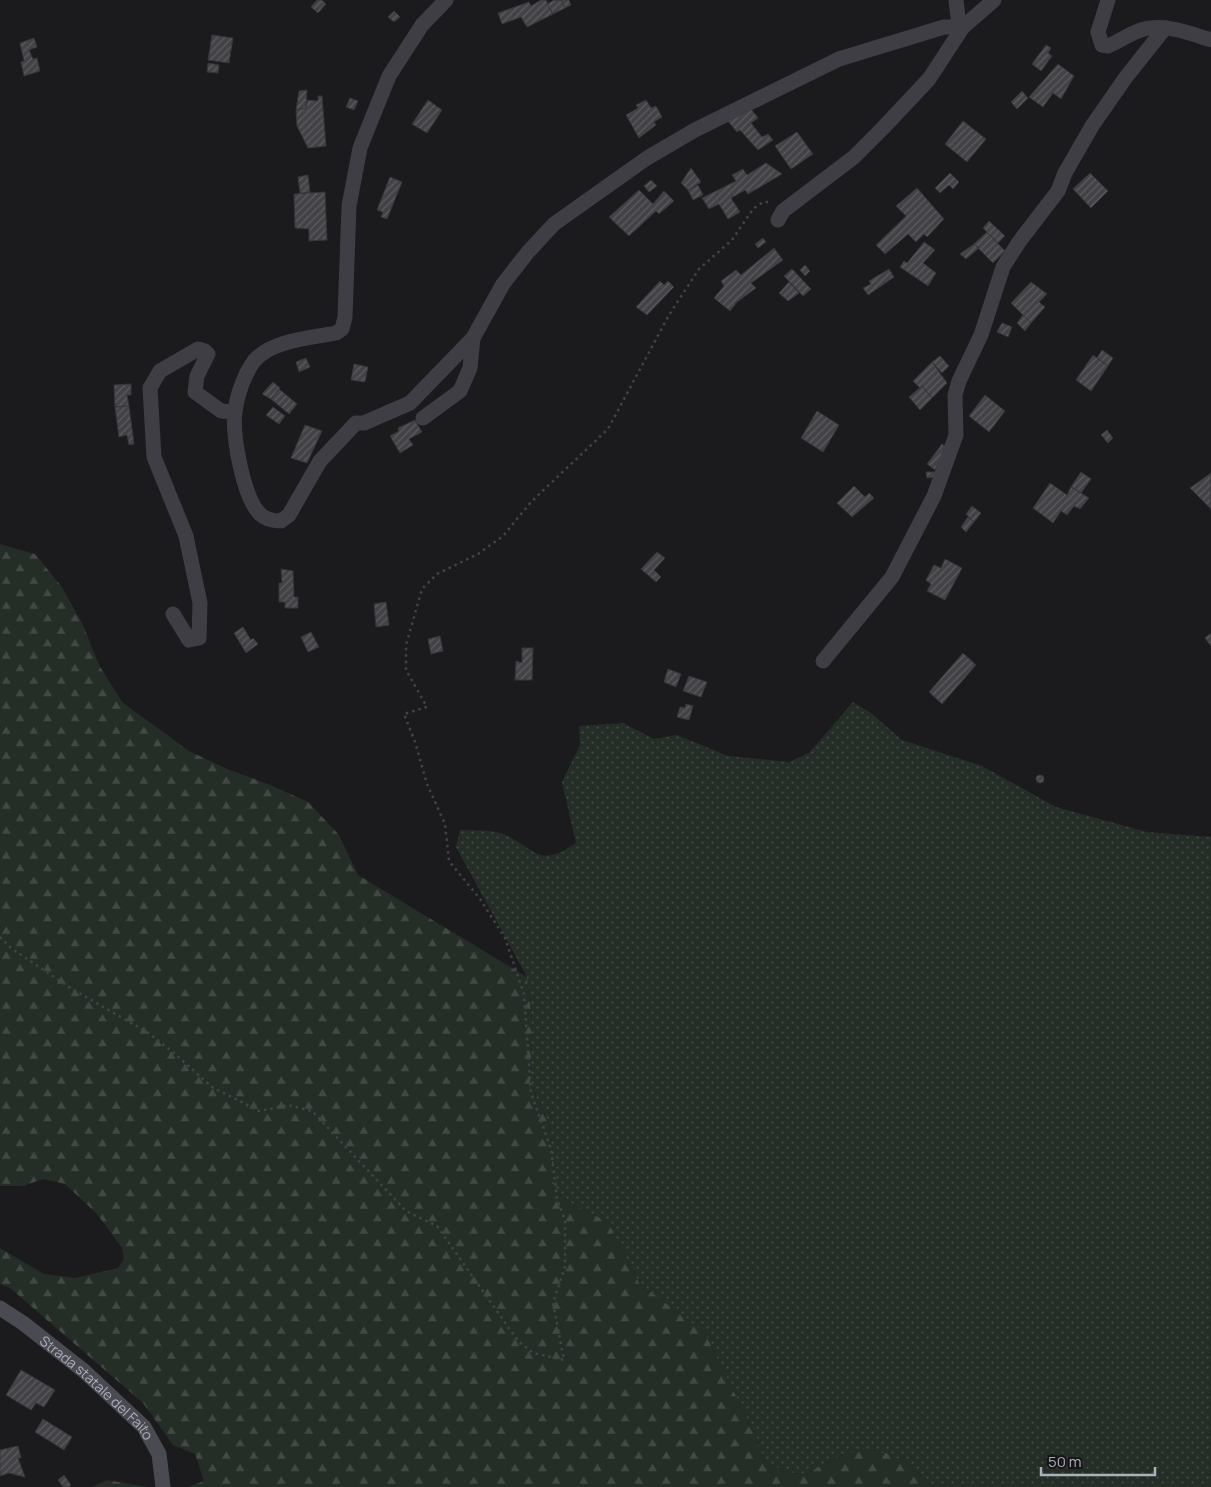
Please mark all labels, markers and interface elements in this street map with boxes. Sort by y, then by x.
street label: Strada statale del Faito [36,1331,159,1443]
scale bar [1041,1444,1155,1476]
text: 50 m [1048,1451,1082,1472]

